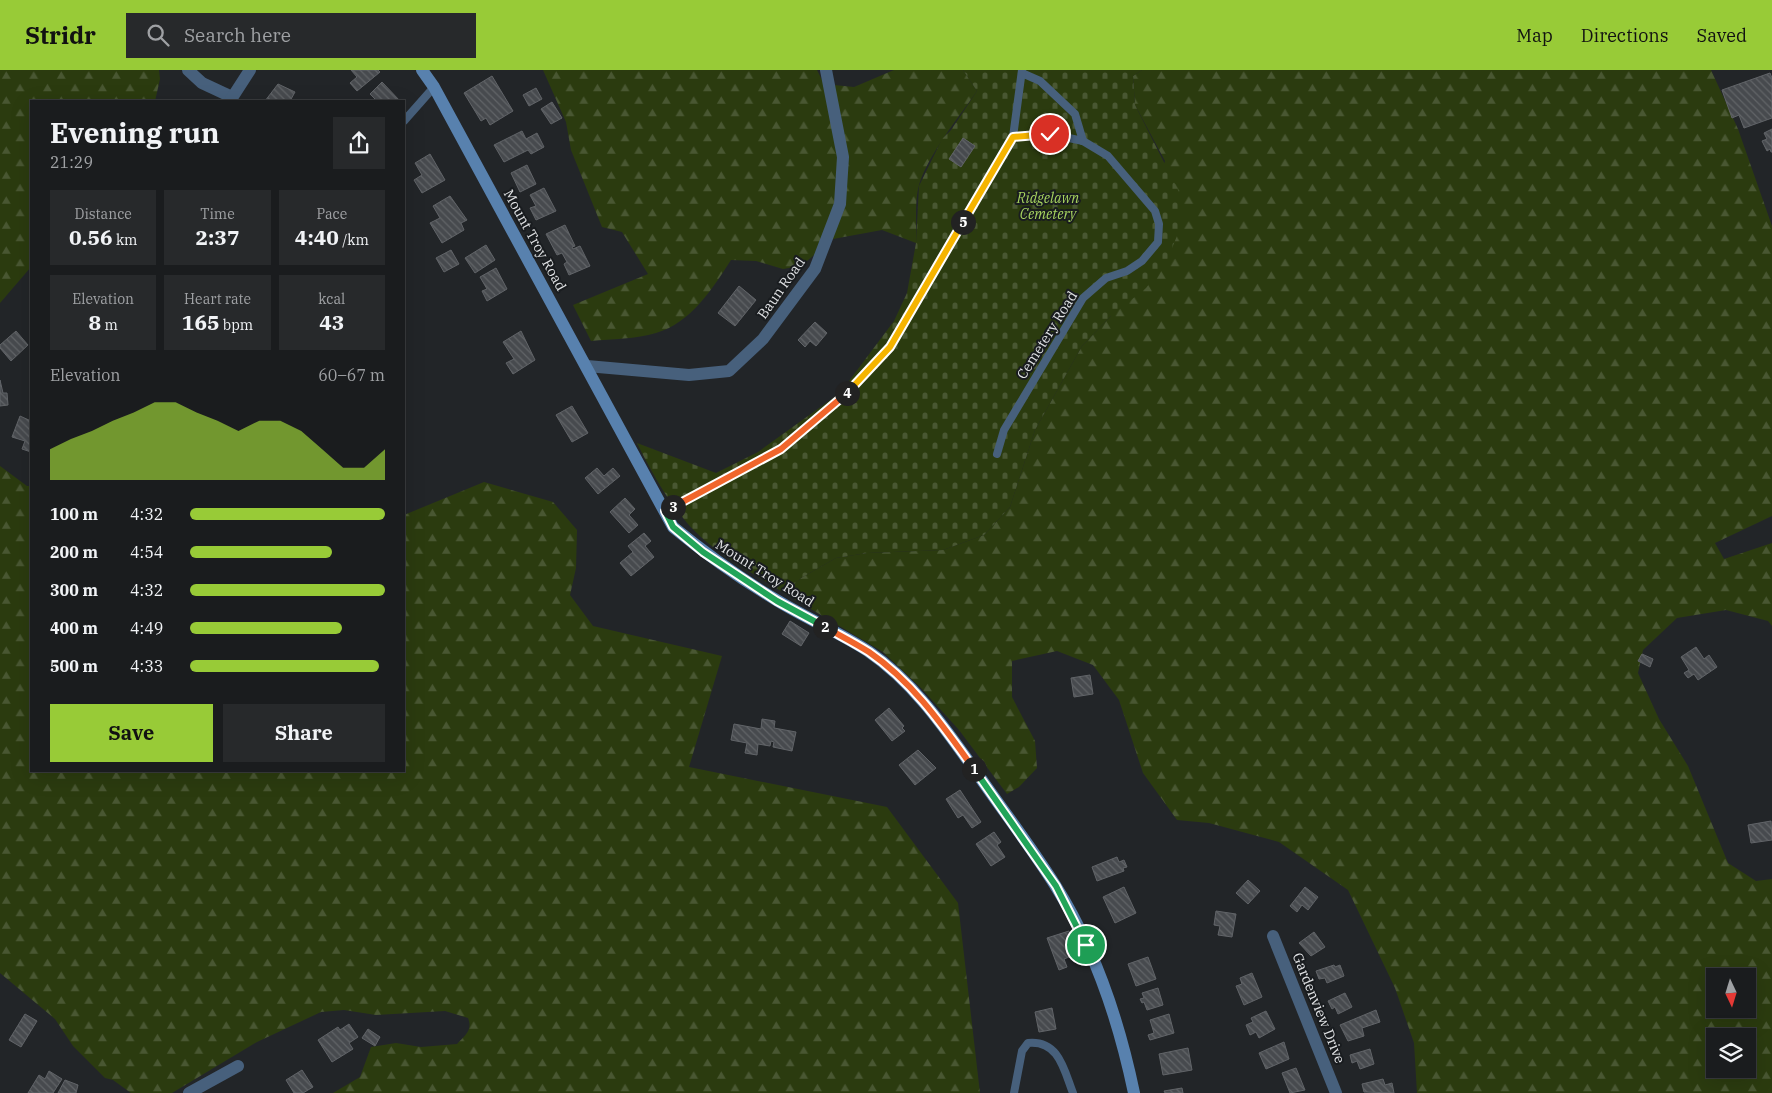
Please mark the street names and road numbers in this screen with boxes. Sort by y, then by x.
street label: Mount Troy Road [500,186,570,294]
street label: Baun Road [753,253,809,322]
street label: Cemetery Road [1013,287,1082,382]
street label: Mount Troy Road [712,535,818,611]
street label: Gardenview Drive [1289,950,1349,1066]

